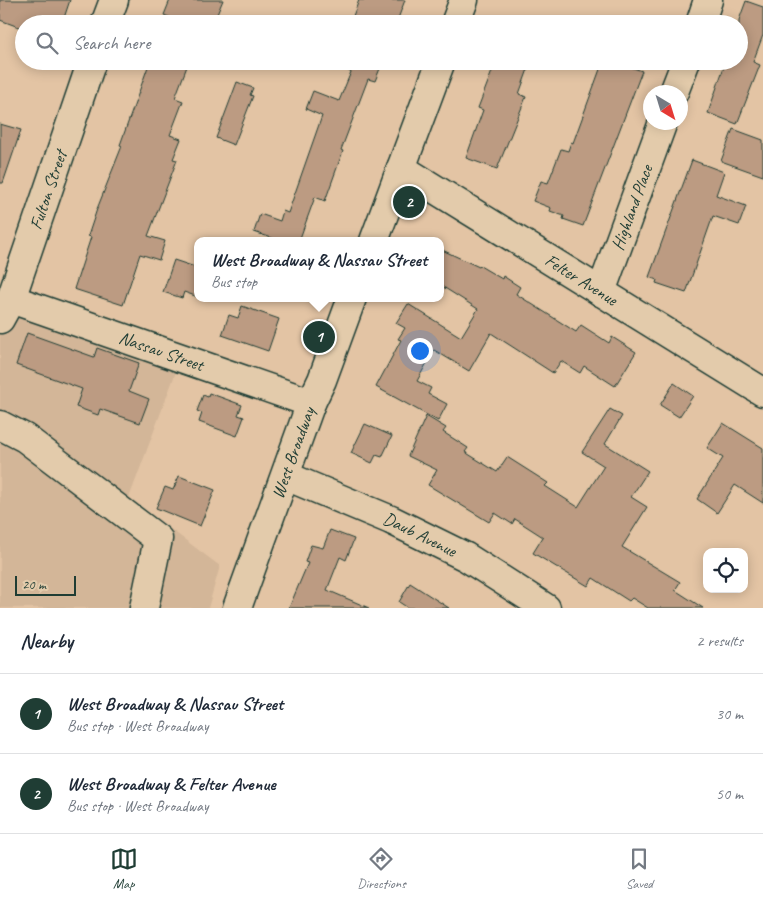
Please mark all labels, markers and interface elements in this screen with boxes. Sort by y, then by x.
search box [15,15,748,70]
icon: search [33,29,61,57]
text: Search here [73,31,150,55]
north arrow [643,85,688,130]
street label: Fulton Street [24,145,73,232]
street label: Highland Place [606,161,658,253]
pin: 2 [393,183,425,221]
popup [194,237,444,302]
text: West Broadway & Nassau Street [211,248,427,272]
street label: Felter Avenue [541,249,623,311]
text: Bus stop [211,272,257,292]
pin: 1 [303,318,335,356]
street label: Nassau Street [116,326,208,377]
your location [407,338,433,364]
street label: West Broadway [266,402,320,501]
street label: Daub Avenue [380,507,461,562]
map controls [703,548,748,593]
button: locate [703,548,748,593]
scale bar [15,573,76,596]
text: 20 m [22,576,46,593]
text: Nearby [20,628,73,654]
text: 2 results [696,631,743,651]
text: West Broadway & Nassau Street [67,692,283,716]
text: 1 [32,704,40,724]
text: 30 m [716,704,743,724]
text: Bus stop · West Broadway [67,716,208,736]
text: West Broadway & Felter Avenue [67,772,276,796]
text: 2 [32,784,40,804]
text: 50 m [716,784,743,804]
text: Bus stop · West Broadway [67,796,208,816]
tab: Map [110,845,138,892]
tab: Directions [357,845,406,892]
tab: Saved [625,845,653,892]

